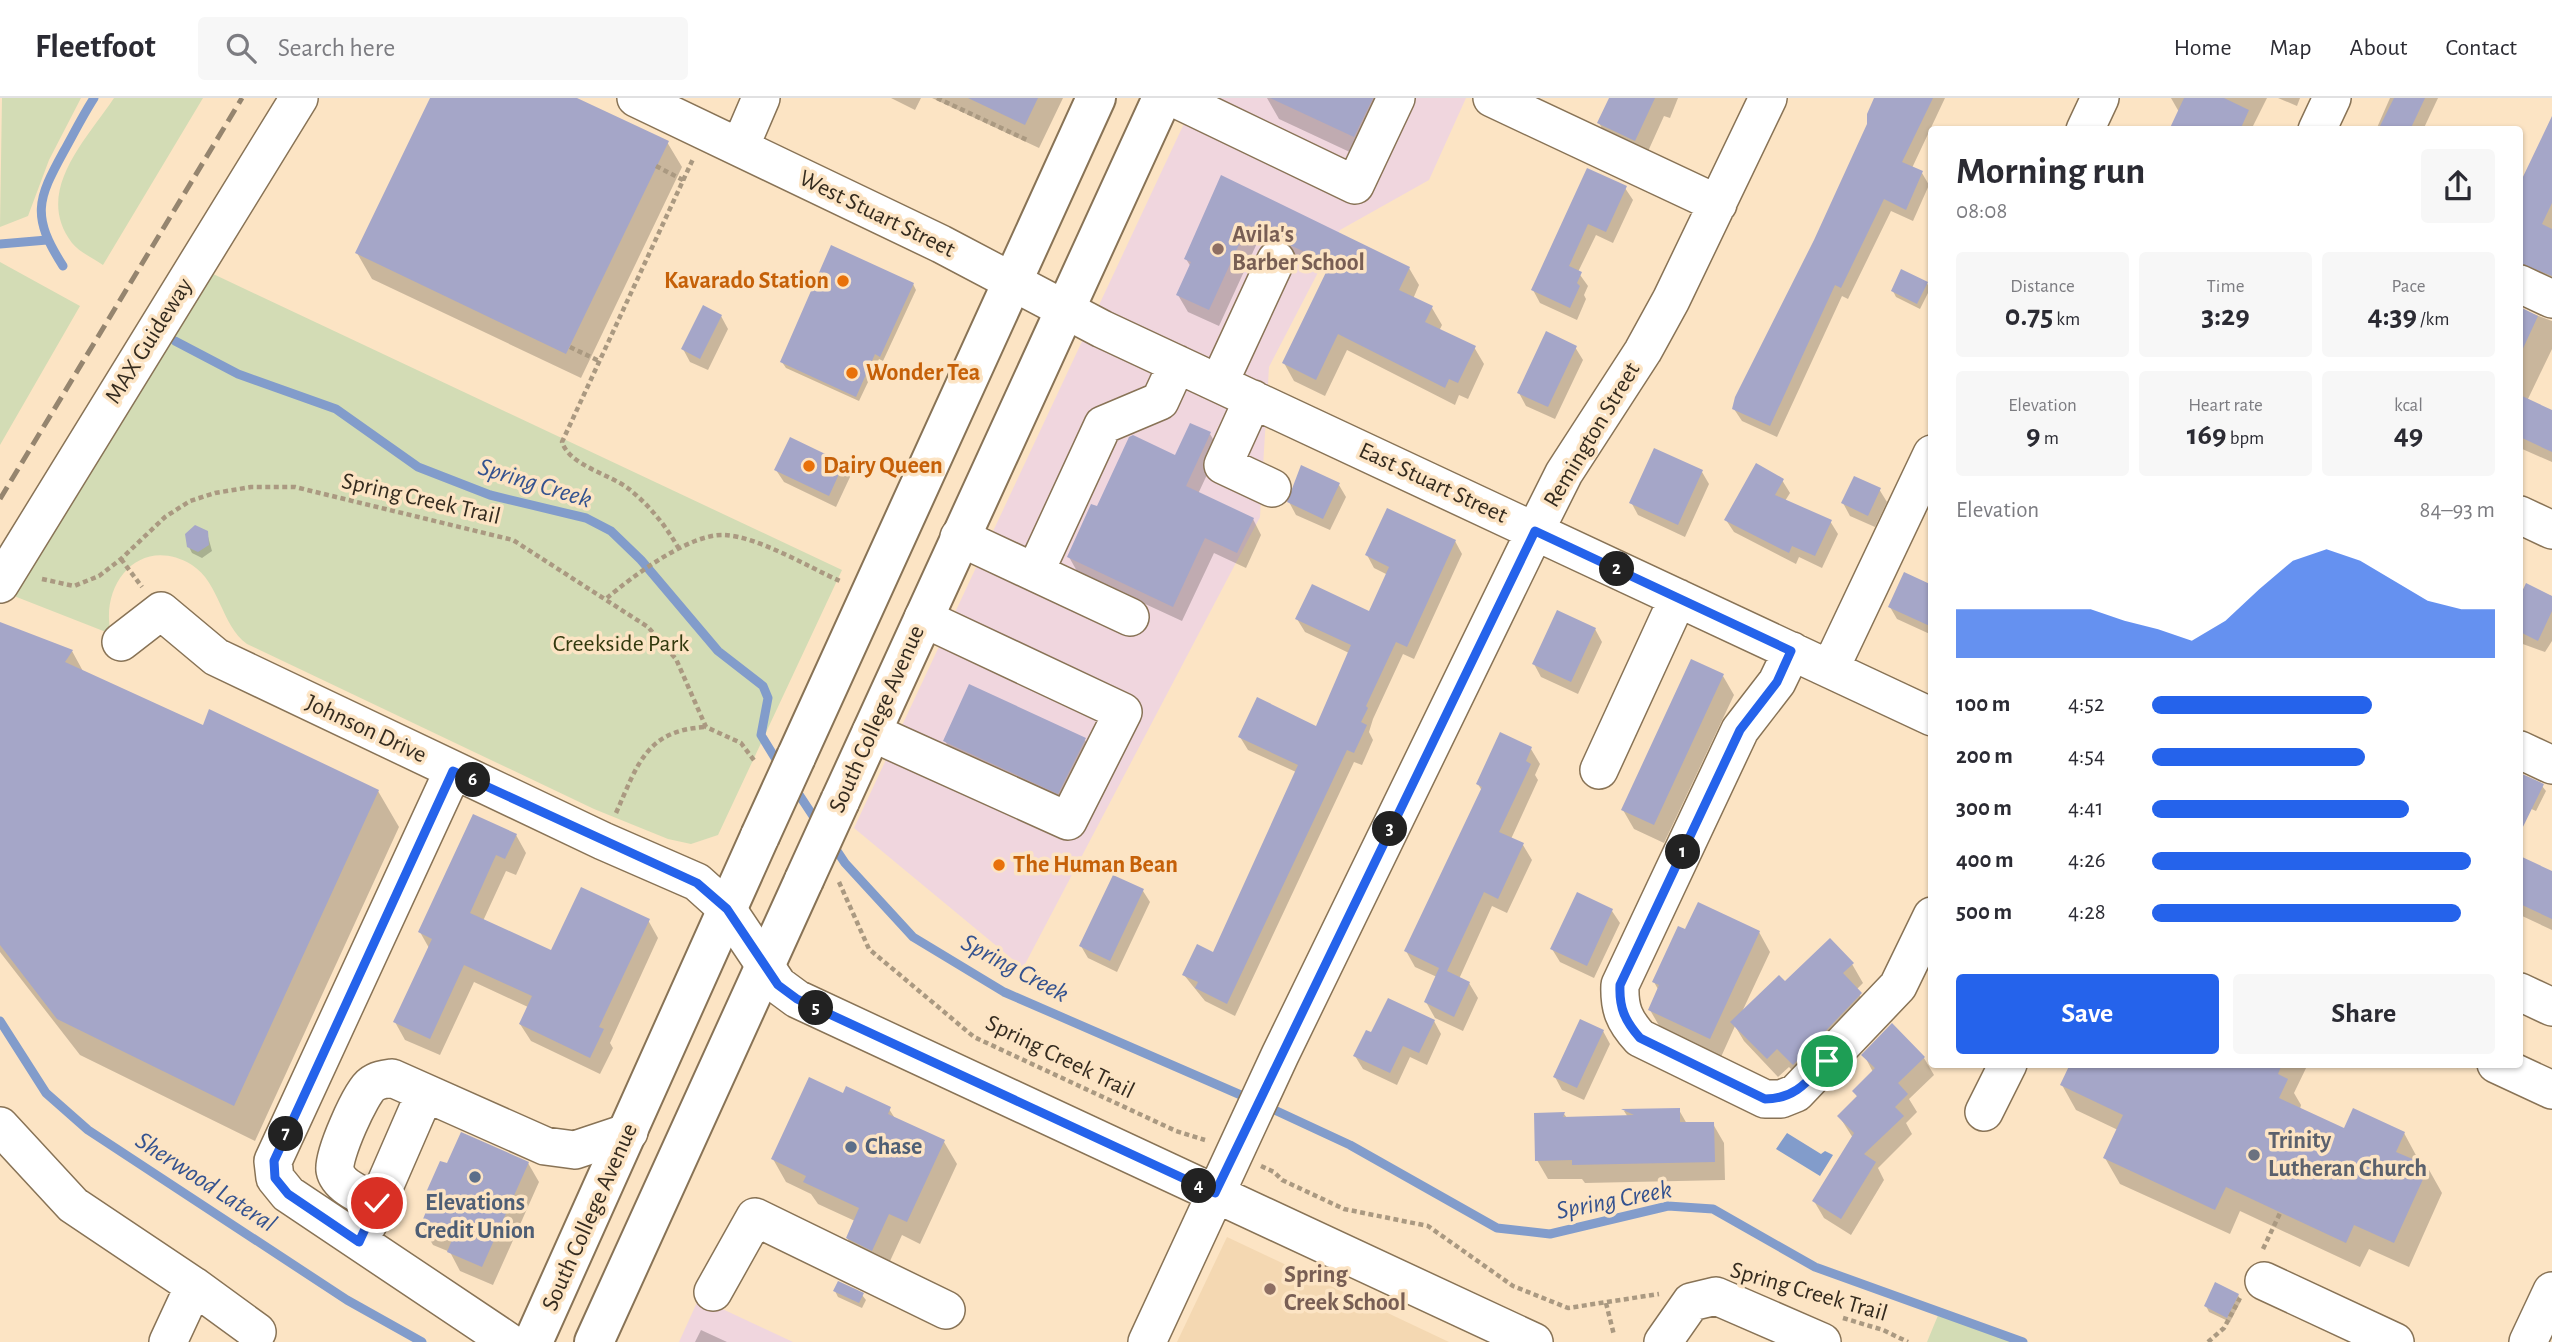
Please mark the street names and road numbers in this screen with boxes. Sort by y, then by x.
street label: West Stuart Street [795,166,959,262]
street label: MAX Guideway [101,274,197,408]
street label: Remington Street [1539,358,1645,512]
street label: East Stuart Street [1355,438,1511,528]
street label: Spring Creek Trail [339,469,503,529]
street label: South College Avenue [825,622,929,816]
street label: Johnson Drive [302,691,430,767]
street label: Spring Creek Trail [982,1011,1138,1103]
street label: South College Avenue [538,1120,642,1314]
street label: Spring Creek Trail [1728,1258,1890,1326]

